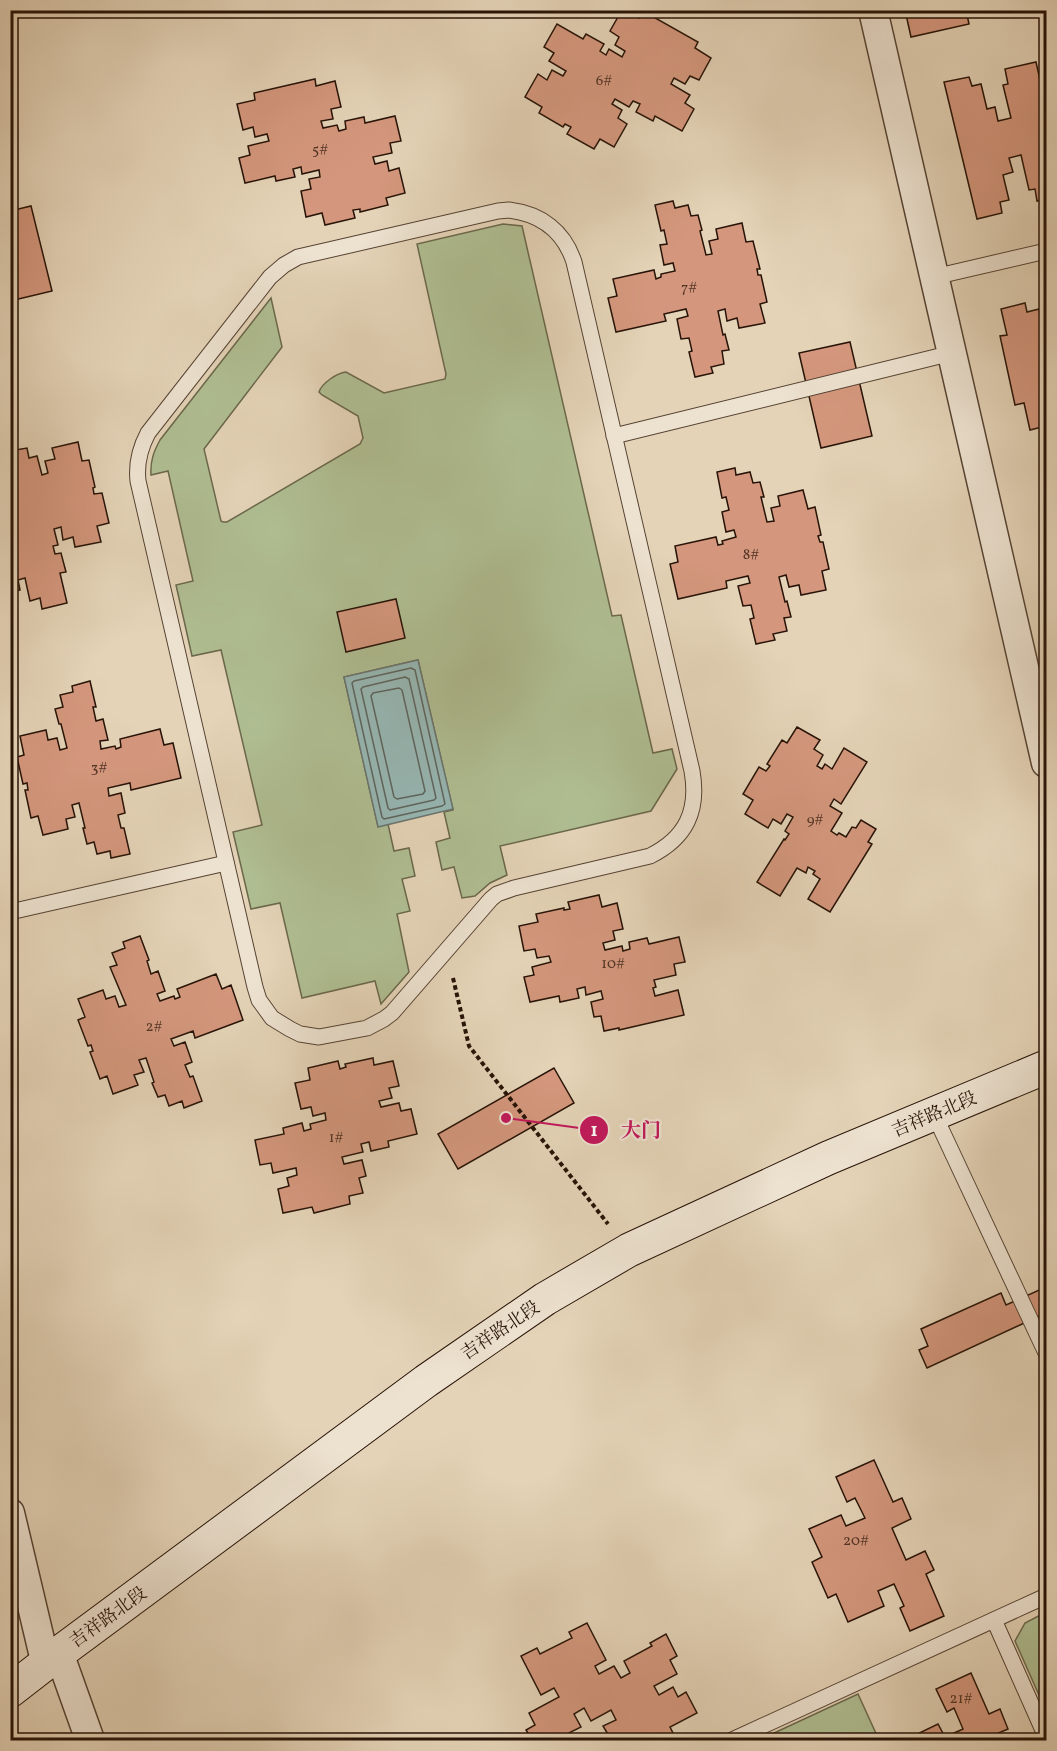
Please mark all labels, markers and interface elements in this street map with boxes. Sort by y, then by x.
house number: 6# [596,71,612,92]
house number: 5# [312,140,328,161]
house number: 7# [681,278,697,299]
house number: 8# [743,545,759,566]
house number: 3# [91,758,107,779]
house number: 9# [807,810,823,831]
house number: 10# [601,954,625,975]
house number: 2# [146,1017,163,1038]
street label: 吉祥路北段 [888,1086,981,1144]
callout: 大门 [579,1111,673,1149]
text: 大门 [621,1118,661,1146]
text: 1 [590,1119,598,1144]
house number: 1# [329,1128,343,1149]
street label: 吉祥路北段 [457,1296,545,1367]
house number: 20# [843,1531,869,1552]
street label: 吉祥路北段 [65,1582,153,1655]
house number: 21# [950,1689,972,1710]

